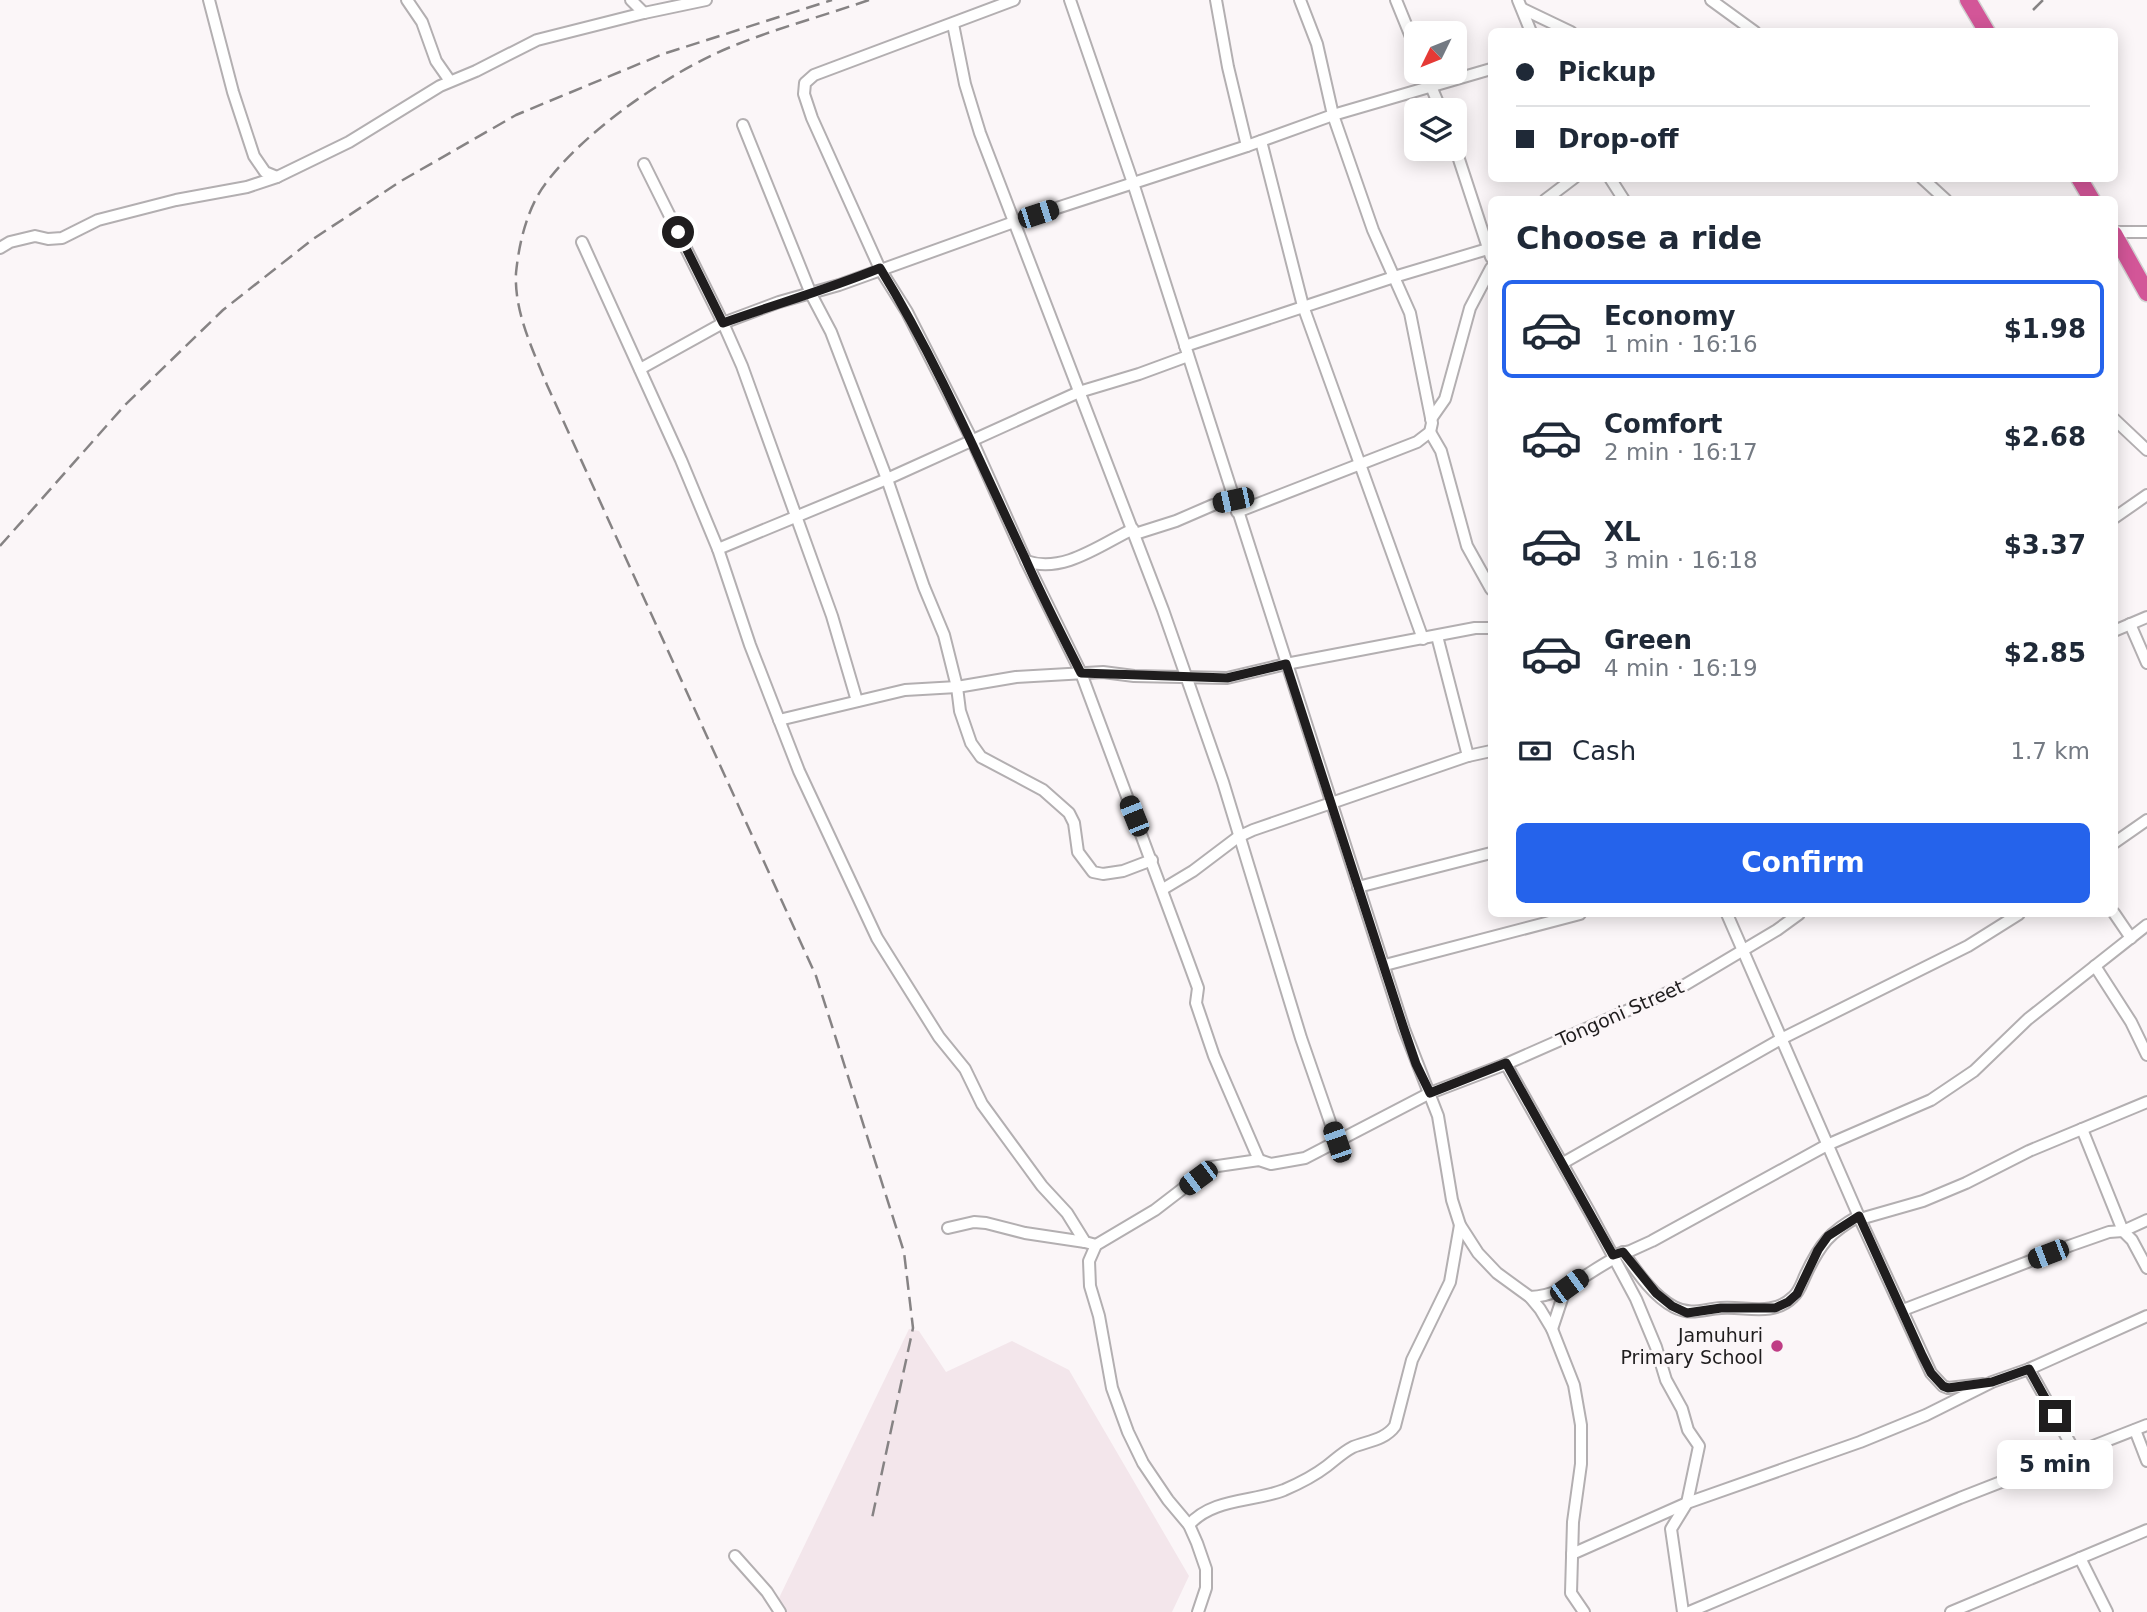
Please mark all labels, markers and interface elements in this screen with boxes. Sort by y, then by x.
north arrow [1404,21,1466,84]
map controls [1404,21,1467,161]
text: Pickup [1558,57,1656,87]
button: layers [1404,98,1467,161]
text: Drop-off [1558,124,1679,154]
car [1015,198,1062,230]
route start [662,216,694,248]
text: Choose a ride [1516,219,1762,257]
icon: car [1520,298,1583,361]
text: Economy [1604,301,1735,331]
text: $1.98 [2004,314,2086,344]
text: 1 min · 16:16 [1604,331,1758,357]
icon: car [1520,406,1583,469]
text: Comfort [1604,409,1722,439]
text: $2.68 [2004,422,2086,452]
text: 2 min · 16:17 [1604,439,1758,465]
car [1211,485,1256,515]
icon: car [1520,514,1583,577]
text: XL [1604,517,1641,547]
text: $3.37 [2004,530,2086,560]
text: 3 min · 16:18 [1604,547,1758,573]
icon: car [1520,622,1583,685]
text: Green [1604,625,1692,655]
text: $2.85 [2004,638,2086,668]
text: 4 min · 16:19 [1604,655,1758,681]
icon: cash [1516,732,1554,770]
text: Cash [1572,736,1636,766]
text: 1.7 km [2010,738,2090,764]
car [1117,793,1152,839]
button: Confirm [1516,823,2090,903]
street label: Tongoni Street [1552,975,1687,1051]
car [1321,1119,1354,1165]
car [1175,1157,1222,1199]
car [2025,1237,2072,1271]
car [1546,1265,1593,1307]
place label: Jamuhuri Primary School [1620,1324,1763,1368]
marker: Jamuhuri Primary School [1769,1338,1785,1354]
route end [2039,1400,2071,1432]
callout: 5 min [1997,1440,2113,1490]
text: 5 min [2019,1451,2091,1477]

